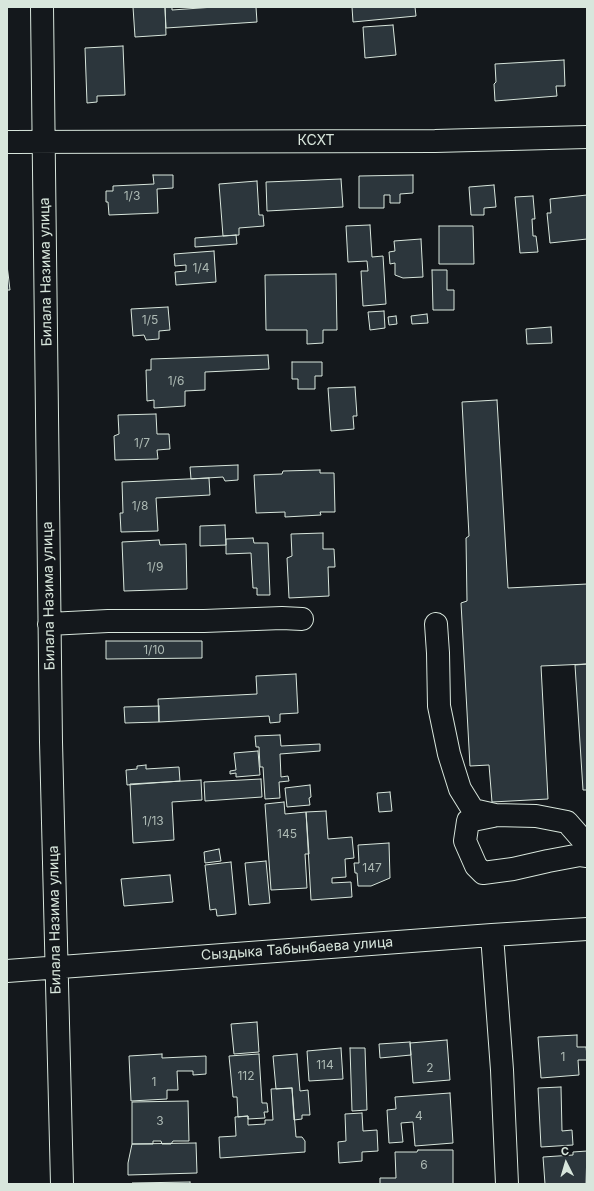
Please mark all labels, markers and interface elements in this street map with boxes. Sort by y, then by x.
street label: КСХТ [297,133,335,149]
house number: 1/3 [124,189,140,203]
street label: Билала Назима улица [36,197,56,347]
house number: 1/4 [193,261,209,275]
house number: 1/5 [142,313,158,327]
house number: 1/6 [168,374,184,388]
house number: 1/7 [134,436,150,450]
house number: 1/8 [132,499,148,513]
street label: Билала Назима улица [39,521,59,671]
house number: 1/9 [147,560,163,574]
house number: 1/10 [143,643,165,657]
house number: 1/13 [142,814,164,828]
house number: 145 [277,827,297,841]
street label: Билала Назима улица [45,845,65,995]
house number: 147 [362,861,382,875]
street label: Сыздыка Табынбаева улица [200,934,394,964]
house number: 1 [561,1050,565,1064]
house number: 114 [316,1058,334,1072]
house number: 2 [426,1061,434,1075]
house number: 112 [237,1069,255,1083]
house number: 1 [152,1075,156,1089]
house number: 4 [415,1109,423,1123]
house number: 3 [156,1114,164,1128]
north arrow [546,1143,586,1183]
text: С [560,1144,570,1158]
house number: 6 [420,1158,428,1172]

